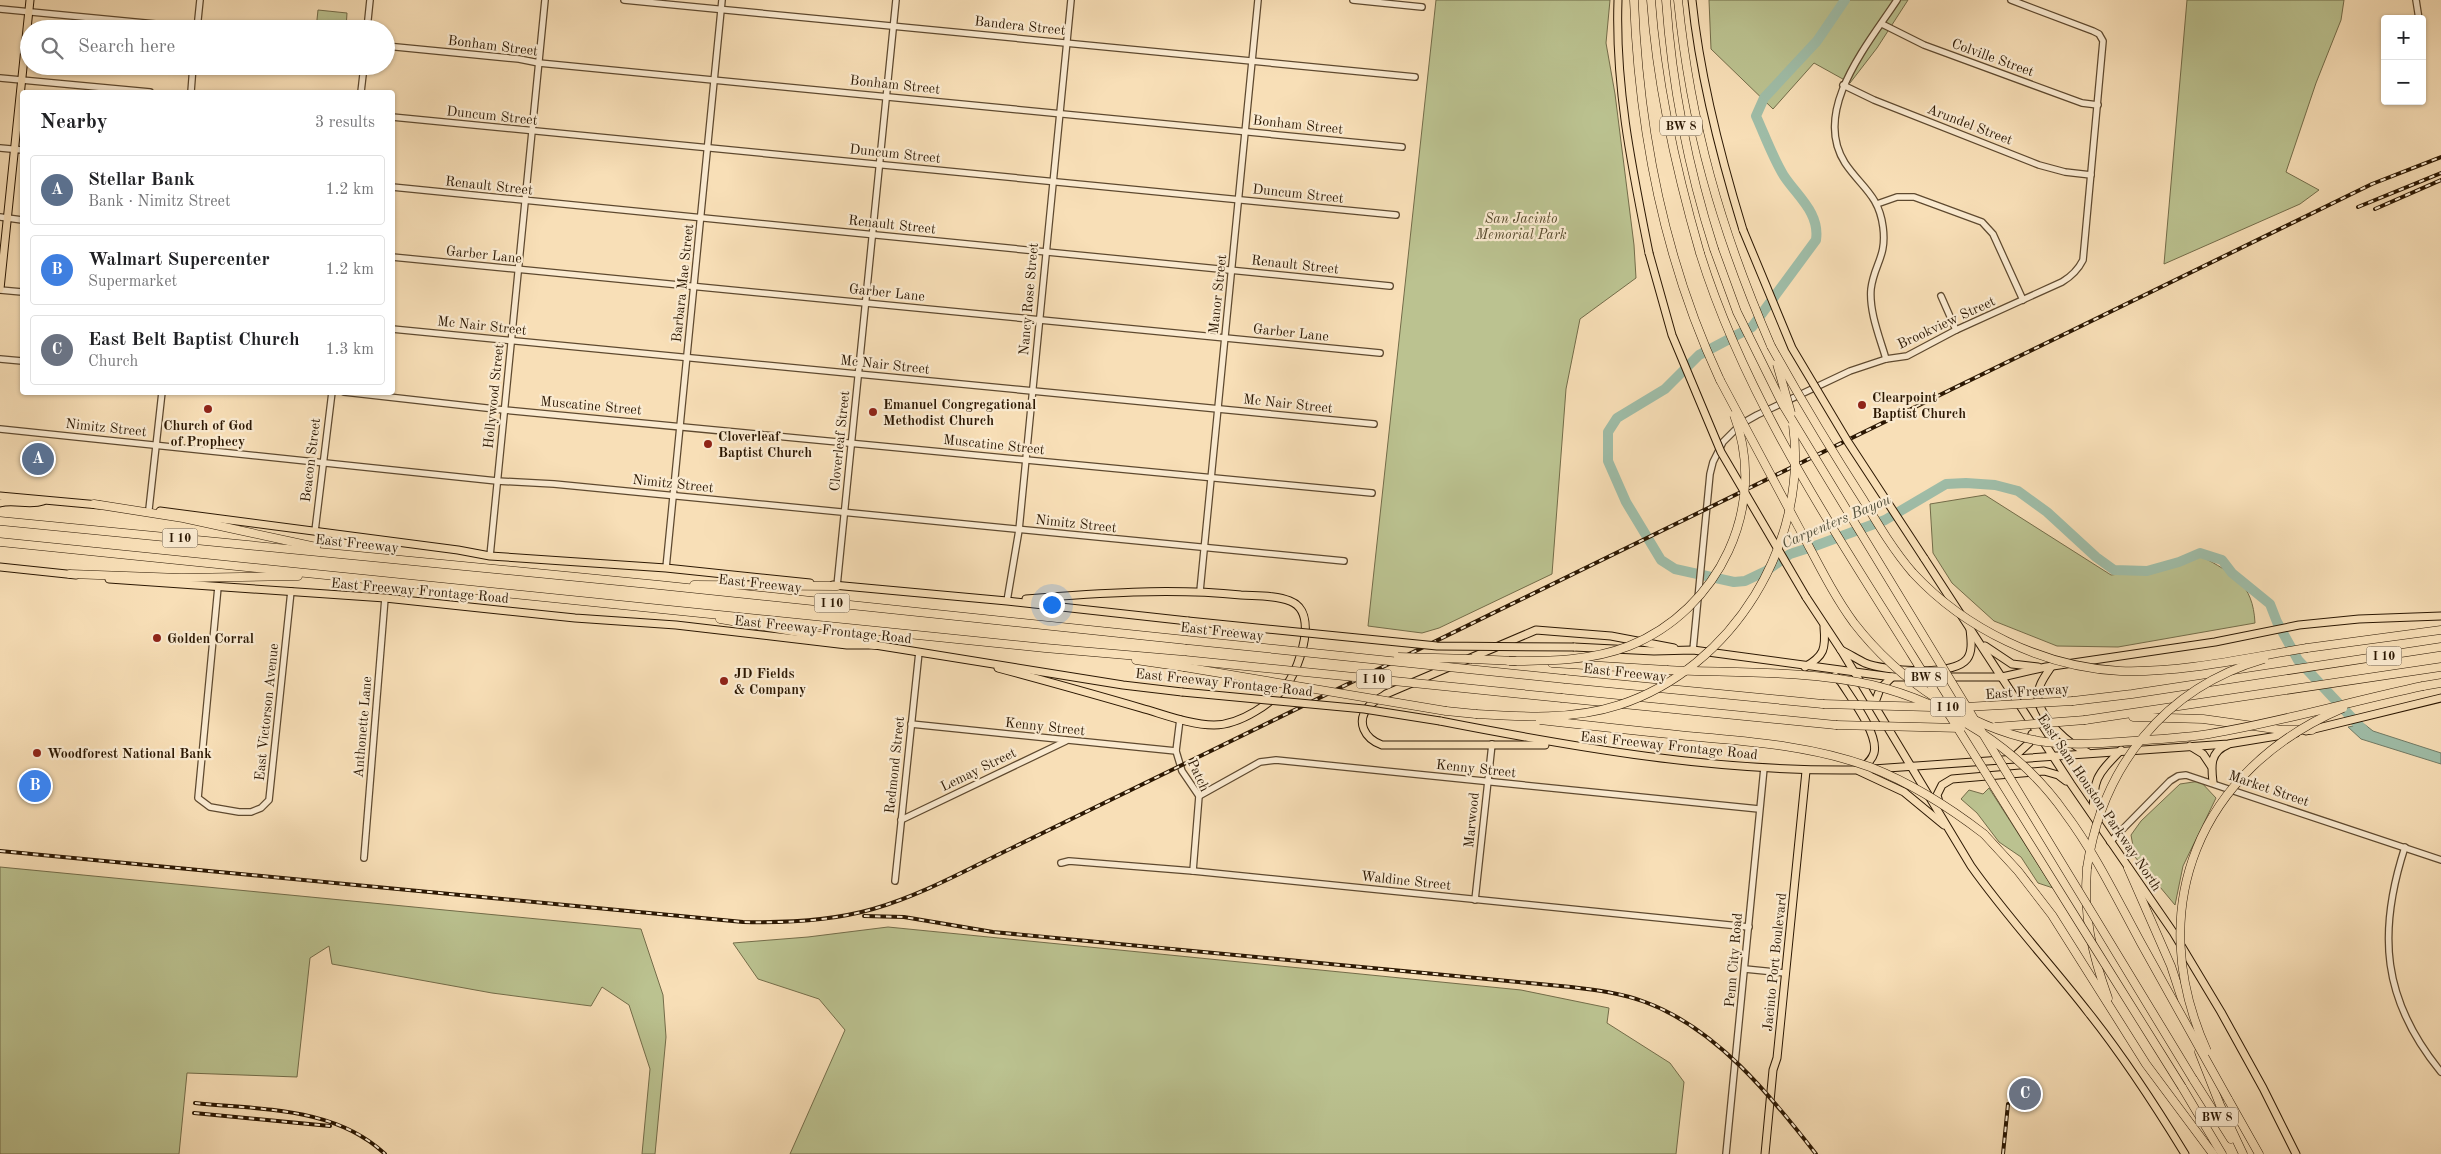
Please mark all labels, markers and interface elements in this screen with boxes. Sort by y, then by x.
street label: Bandera Street [974,14,1066,38]
map controls [2381,15,2426,105]
button: + [2381,15,2426,60]
search box [20,20,395,75]
icon: search [38,34,66,62]
street label: Bonham Street [447,34,539,58]
street label: Colville Street [1950,37,2036,79]
text: Search here [78,38,175,57]
button: − [2381,60,2426,105]
street label: Bonham Street [849,73,941,97]
street label: Arundel Street [1925,102,2014,148]
street label: Duncum Street [446,104,538,128]
text: Nearby [40,112,108,133]
street label: Bonham Street [1252,113,1344,137]
text: 3 results [315,115,375,131]
road number: BW 8 [1660,116,1702,136]
street label: Duncum Street [849,142,941,166]
text: Stellar Bank [88,171,195,190]
street label: Renault Street [444,174,534,198]
text: A [51,182,63,198]
text: 1.2 km [325,182,374,198]
street label: Duncum Street [1252,182,1344,206]
text: Bank · Nimitz Street [88,194,231,210]
park label: San Jacinto Memorial Park [1474,212,1567,242]
street label: Renault Street [847,213,937,237]
street label: Barbara Mae Street [670,223,696,343]
street label: Nancy Rose Street [1017,242,1041,356]
street label: Garber Lane [445,244,523,266]
text: Walmart Supercenter [88,251,270,270]
street label: Renault Street [1250,253,1340,277]
street label: Manor Street [1207,254,1229,335]
text: B [51,262,63,278]
text: 1.2 km [325,262,374,278]
text: Supermarket [88,274,177,290]
street label: Garber Lane [848,282,926,304]
street label: Brookview Street [1895,294,1998,352]
street label: Mc Nair Street [436,314,527,338]
street label: Garber Lane [1252,322,1330,344]
text: East Belt Baptist Church [88,331,300,350]
text: C [52,342,62,358]
text: 1.3 km [325,342,374,358]
street label: Hollywood Street [482,343,506,449]
street label: Mc Nair Street [839,353,930,377]
text: Church [88,354,138,370]
street label: Cloverleaf Street [828,390,852,492]
place label: Clearpoint Baptist Church [1872,391,1966,421]
street label: Mc Nair Street [1242,392,1333,416]
street label: Muscatine Street [539,395,642,417]
place label: Emanuel Congregational Methodist Church [883,398,1036,428]
marker: Clearpoint Baptist Church [1856,399,1868,411]
marker: Church of God of Prophecy [202,403,214,415]
marker: Emanuel Congregational Methodist Church [867,406,879,418]
street label: Nimitz Street [65,417,147,439]
street label: Beacon Street [299,417,323,503]
place label: Church of God of Prophecy [163,419,253,449]
place label: Cloverleaf Baptist Church [718,430,812,460]
street label: Muscatine Street [942,433,1045,457]
marker: Cloverleaf Baptist Church [702,438,714,450]
pin: A [22,440,54,478]
street label: Nimitz Street [632,473,714,495]
water label: Carpenters Bayou [1780,492,1894,552]
street label: Nimitz Street [1035,513,1117,535]
road number: I 10 [162,528,198,548]
street label: East Freeway [314,533,400,555]
street label: East Freeway [717,573,803,595]
street label: East Freeway Frontage Road [330,576,510,606]
your location [1039,592,1065,618]
road number: I 10 [814,594,850,612]
street label: East Freeway Frontage Road [733,614,912,646]
street label: East Freeway [1179,621,1265,643]
marker: Golden Corral [151,632,163,644]
place label: Golden Corral [167,632,254,646]
street label: East Victorson Avenue [253,643,281,782]
road number: I 10 [2366,646,2402,666]
street label: East Freeway [1582,662,1668,684]
place label: JD Fields & Company [734,667,806,697]
street label: East Freeway Frontage Road [1134,667,1313,699]
road number: BW 8 [1905,668,1947,686]
road number: I 10 [1356,670,1392,689]
marker: JD Fields & Company [718,675,730,687]
street label: Anthonette Lane [352,676,374,779]
street label: East Freeway [1985,682,2070,702]
road number: I 10 [1930,698,1966,716]
street label: East Sam Houston Parkway North [2035,711,2164,894]
street label: Redmond Street [883,716,907,814]
street label: Kenny Street [1004,716,1086,738]
street label: East Freeway Frontage Road [1579,730,1758,762]
street label: Lemay Street [938,746,1018,794]
marker: Woodforest National Bank [31,747,43,759]
place label: Woodforest National Bank [47,747,212,761]
street label: Patch [1184,757,1212,794]
street label: Kenny Street [1435,758,1517,780]
pin: B [19,767,51,805]
street label: Market Street [2227,769,2311,809]
street label: Marwood [1462,792,1482,849]
street label: Waldine Street [1360,869,1452,893]
street label: Jacinto Port Boulevard [1761,892,1789,1032]
street label: Penn City Road [1723,912,1745,1008]
pin: C [2009,1075,2041,1113]
road number: BW 8 [2196,1108,2238,1126]

